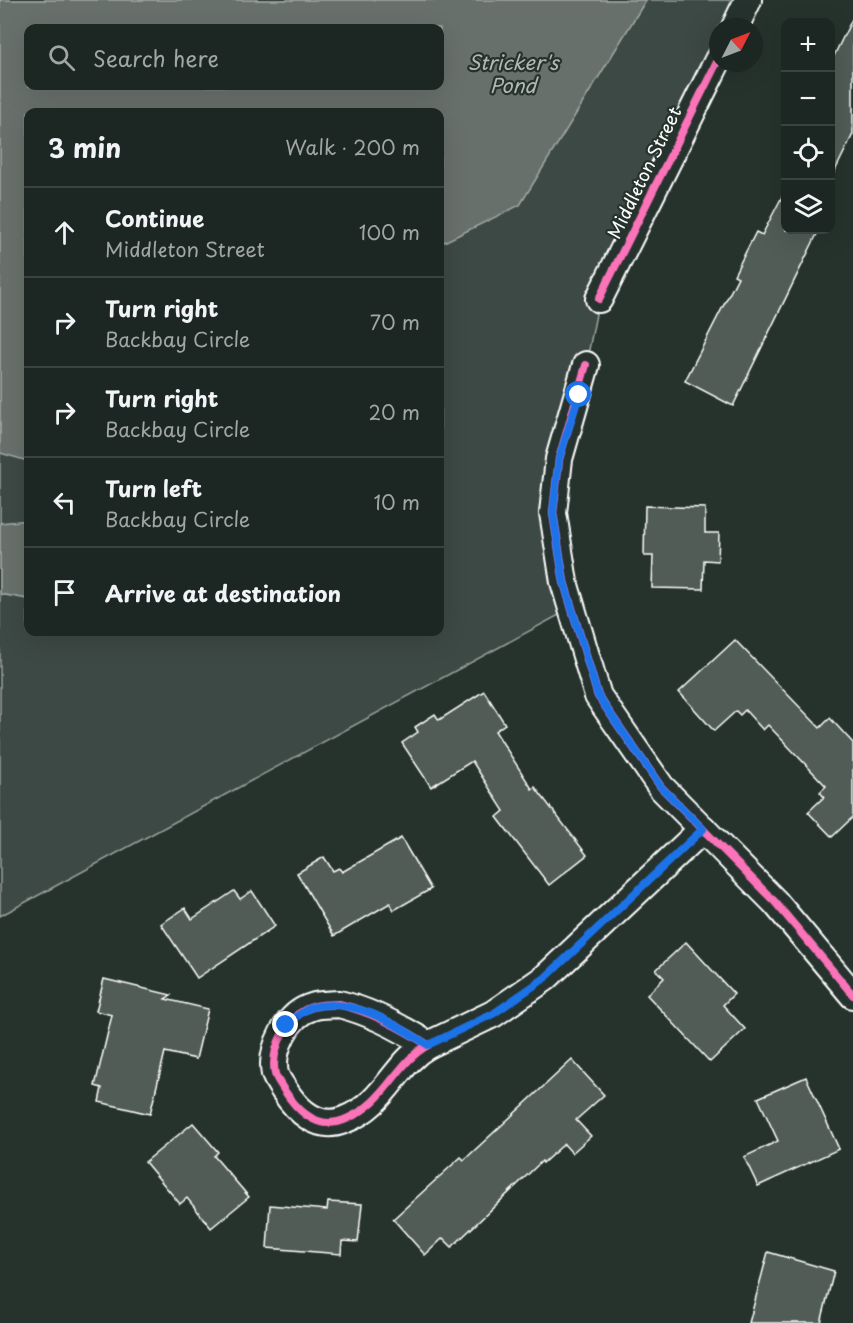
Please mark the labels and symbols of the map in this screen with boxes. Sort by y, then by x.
north arrow [709,18,763,72]
water label: Stricker's Pond [468,47,560,100]
street label: Middleton Street [600,102,687,243]
route start [565,381,591,407]
route end [272,1011,298,1037]

